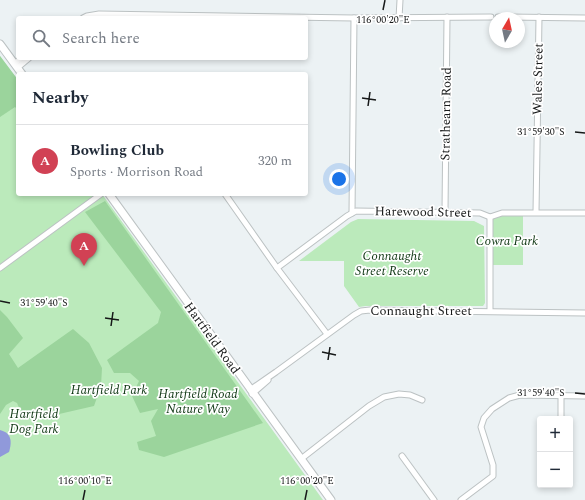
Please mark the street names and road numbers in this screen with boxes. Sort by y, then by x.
street label: Wales Street [527,43,549,115]
street label: Strathearn Road [435,67,457,161]
street label: Harewood Street [374,201,472,223]
street label: Hartfield Road [179,298,245,378]
street label: Connaught Street [370,301,472,321]

